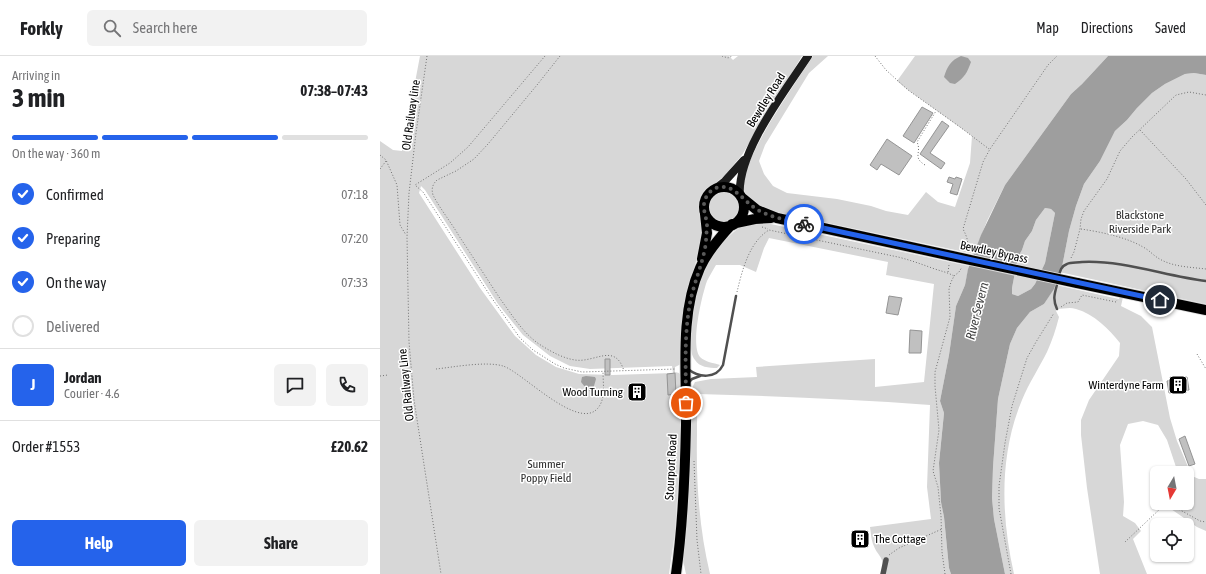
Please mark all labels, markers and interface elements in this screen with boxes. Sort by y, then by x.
search box [87,10,367,46]
text: Forkly [20,17,63,39]
icon: search [101,17,123,39]
text: Search here [133,19,198,36]
text: Map [1036,20,1059,36]
text: Directions [1081,20,1133,36]
text: Saved [1155,20,1186,36]
text: Arriving in [12,68,60,83]
street label: Bewdley Road [744,70,788,130]
street label: Old Railway line [399,79,423,151]
text: 07:38–07:43 [300,82,368,99]
text: 3 min [12,83,65,113]
text: On the way · 360 m [12,146,100,161]
icon: check [12,183,34,205]
text: Confirmed [46,186,104,203]
text: 07:18 [341,187,368,202]
courier [784,204,824,244]
park label: Blackstone Riverside Park [1109,208,1172,236]
icon: bike [793,213,815,235]
icon: check [12,227,34,249]
text: Preparing [46,230,100,247]
text: 07:20 [341,231,368,246]
street label: Bewdley Bypass [959,238,1029,266]
icon: check [12,271,34,293]
text: On the way [46,274,107,291]
text: 07:33 [341,275,368,290]
water label: River Severn [963,280,992,341]
pin [1143,283,1177,317]
icon: home [1149,289,1171,311]
text: Delivered [46,318,100,335]
street label: Old Railway Line [395,348,417,422]
button: chat [274,364,316,406]
button: phone [326,364,368,406]
text: Jordan [64,369,102,386]
building icon: Winterdyne Farm [1167,374,1189,396]
text: J [31,376,35,393]
place label: Winterdyne Farm [1088,378,1164,392]
building icon: Wood Turning [626,381,648,403]
place label: Wood Turning [562,385,624,399]
text: Courier · 4.6 [64,386,120,401]
pin [669,386,703,420]
icon: bag [675,392,697,414]
street label: Stourport Road [662,434,680,500]
text: Order #1553 [12,438,80,455]
text: £20.62 [331,438,368,455]
park label: Summer Poppy Field [520,457,572,485]
north arrow [1150,466,1194,510]
map controls [1150,466,1194,562]
button: locate [1150,518,1194,562]
button: Help [12,520,186,566]
button: Share [194,520,368,566]
building icon: The Cottage [849,528,871,550]
place label: The Cottage [874,532,926,546]

